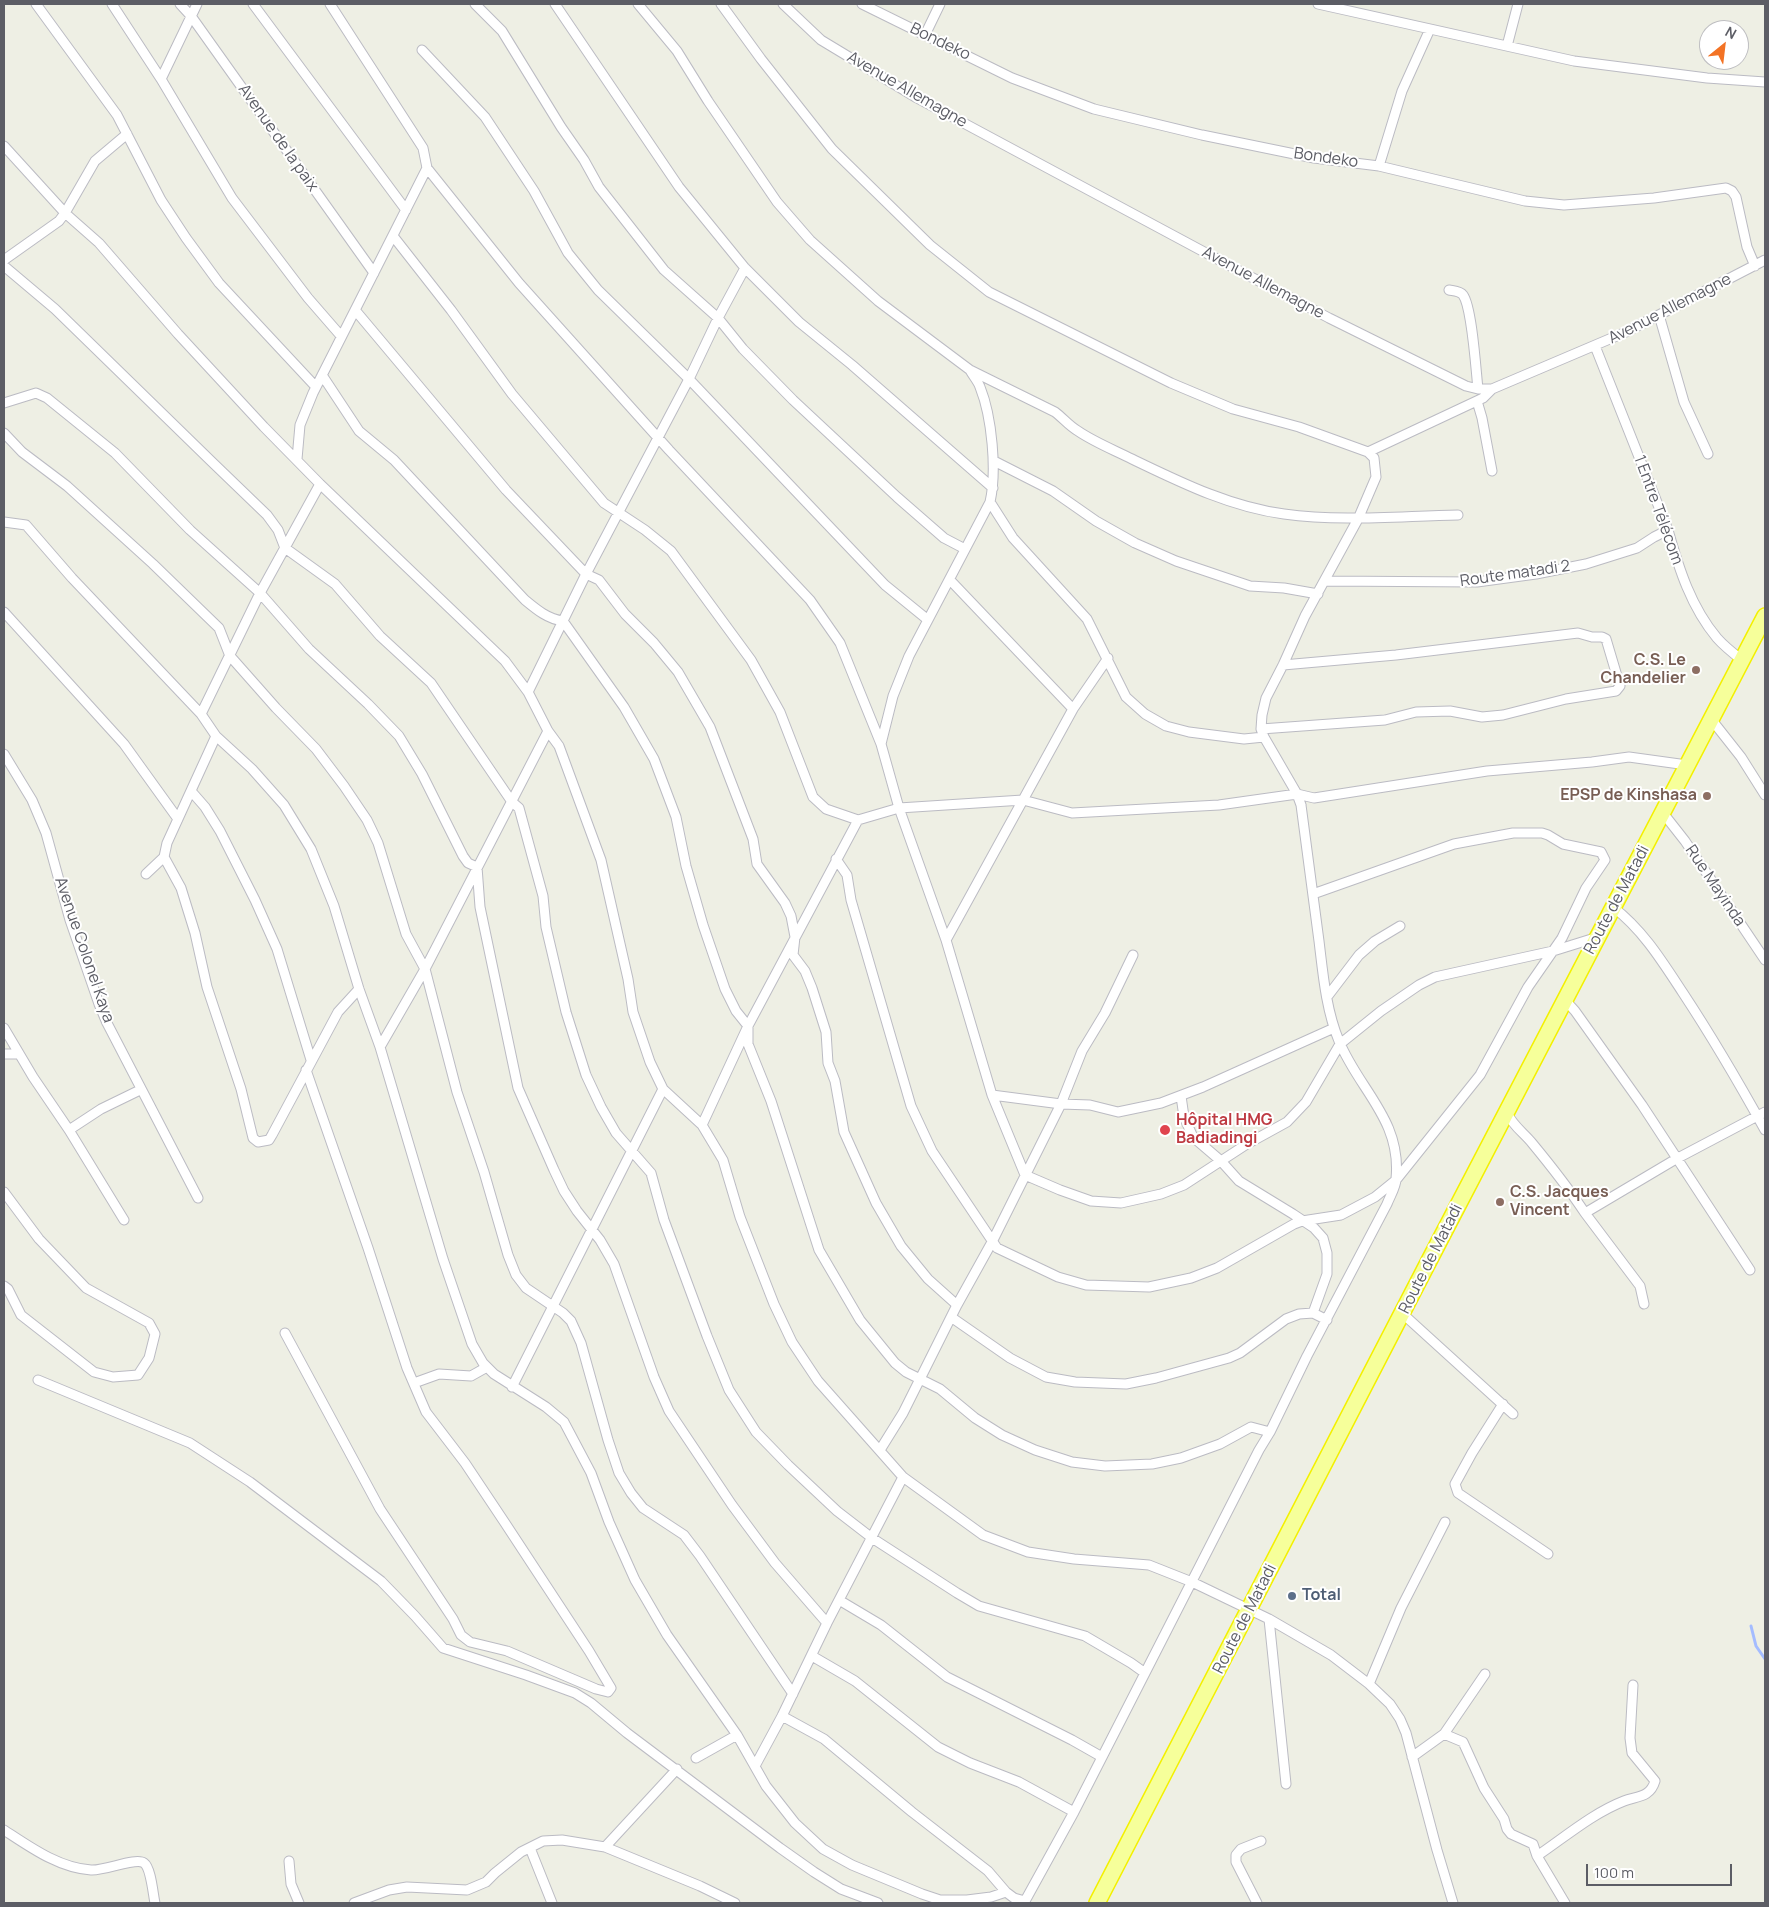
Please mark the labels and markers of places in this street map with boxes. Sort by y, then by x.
place label: C.S. Le Chandelier [1601,651,1686,689]
marker: C.S. Le Chandelier [1690,664,1702,676]
place label: EPSP de Kinshasa [1560,786,1697,806]
marker: EPSP de Kinshasa [1701,790,1713,802]
place label: Hôpital HMG Badiadingi [1176,1111,1273,1149]
marker: Hôpital HMG Badiadingi [1158,1123,1172,1137]
place label: C.S. Jacques Vincent [1510,1183,1609,1221]
marker: C.S. Jacques Vincent [1494,1196,1506,1208]
place label: Total [1302,1586,1341,1606]
marker: Total [1286,1590,1298,1602]

